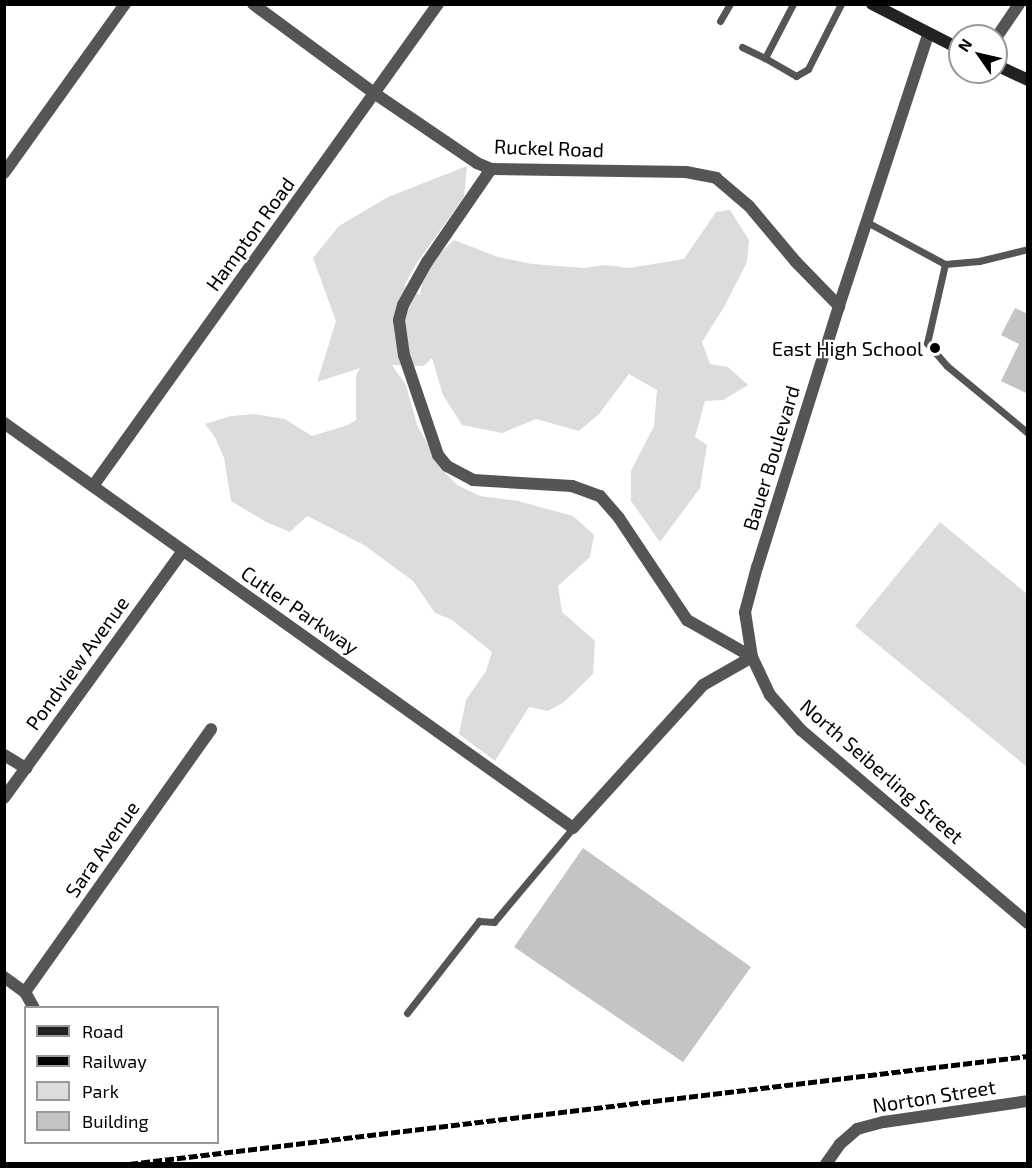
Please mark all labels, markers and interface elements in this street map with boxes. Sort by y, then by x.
north arrow [948,24,1008,84]
text: N [953,35,975,55]
street label: Ruckel Road [493,134,605,162]
street label: Hampton Road [201,173,299,295]
place label: East High School [772,336,923,360]
marker: East High School [928,341,942,355]
street label: Bauer Boulevard [738,383,804,533]
street label: Cutler Parkway [236,560,364,660]
street label: Pondview Avenue [20,591,134,735]
street label: North Seiberling Street [796,694,968,848]
street label: Sara Avenue [60,796,144,902]
legend [24,1006,219,1144]
text: Road [82,1020,123,1042]
text: Railway [82,1050,147,1072]
street label: Norton Street [871,1074,997,1118]
text: Park [82,1080,119,1102]
text: Building [82,1110,149,1132]

